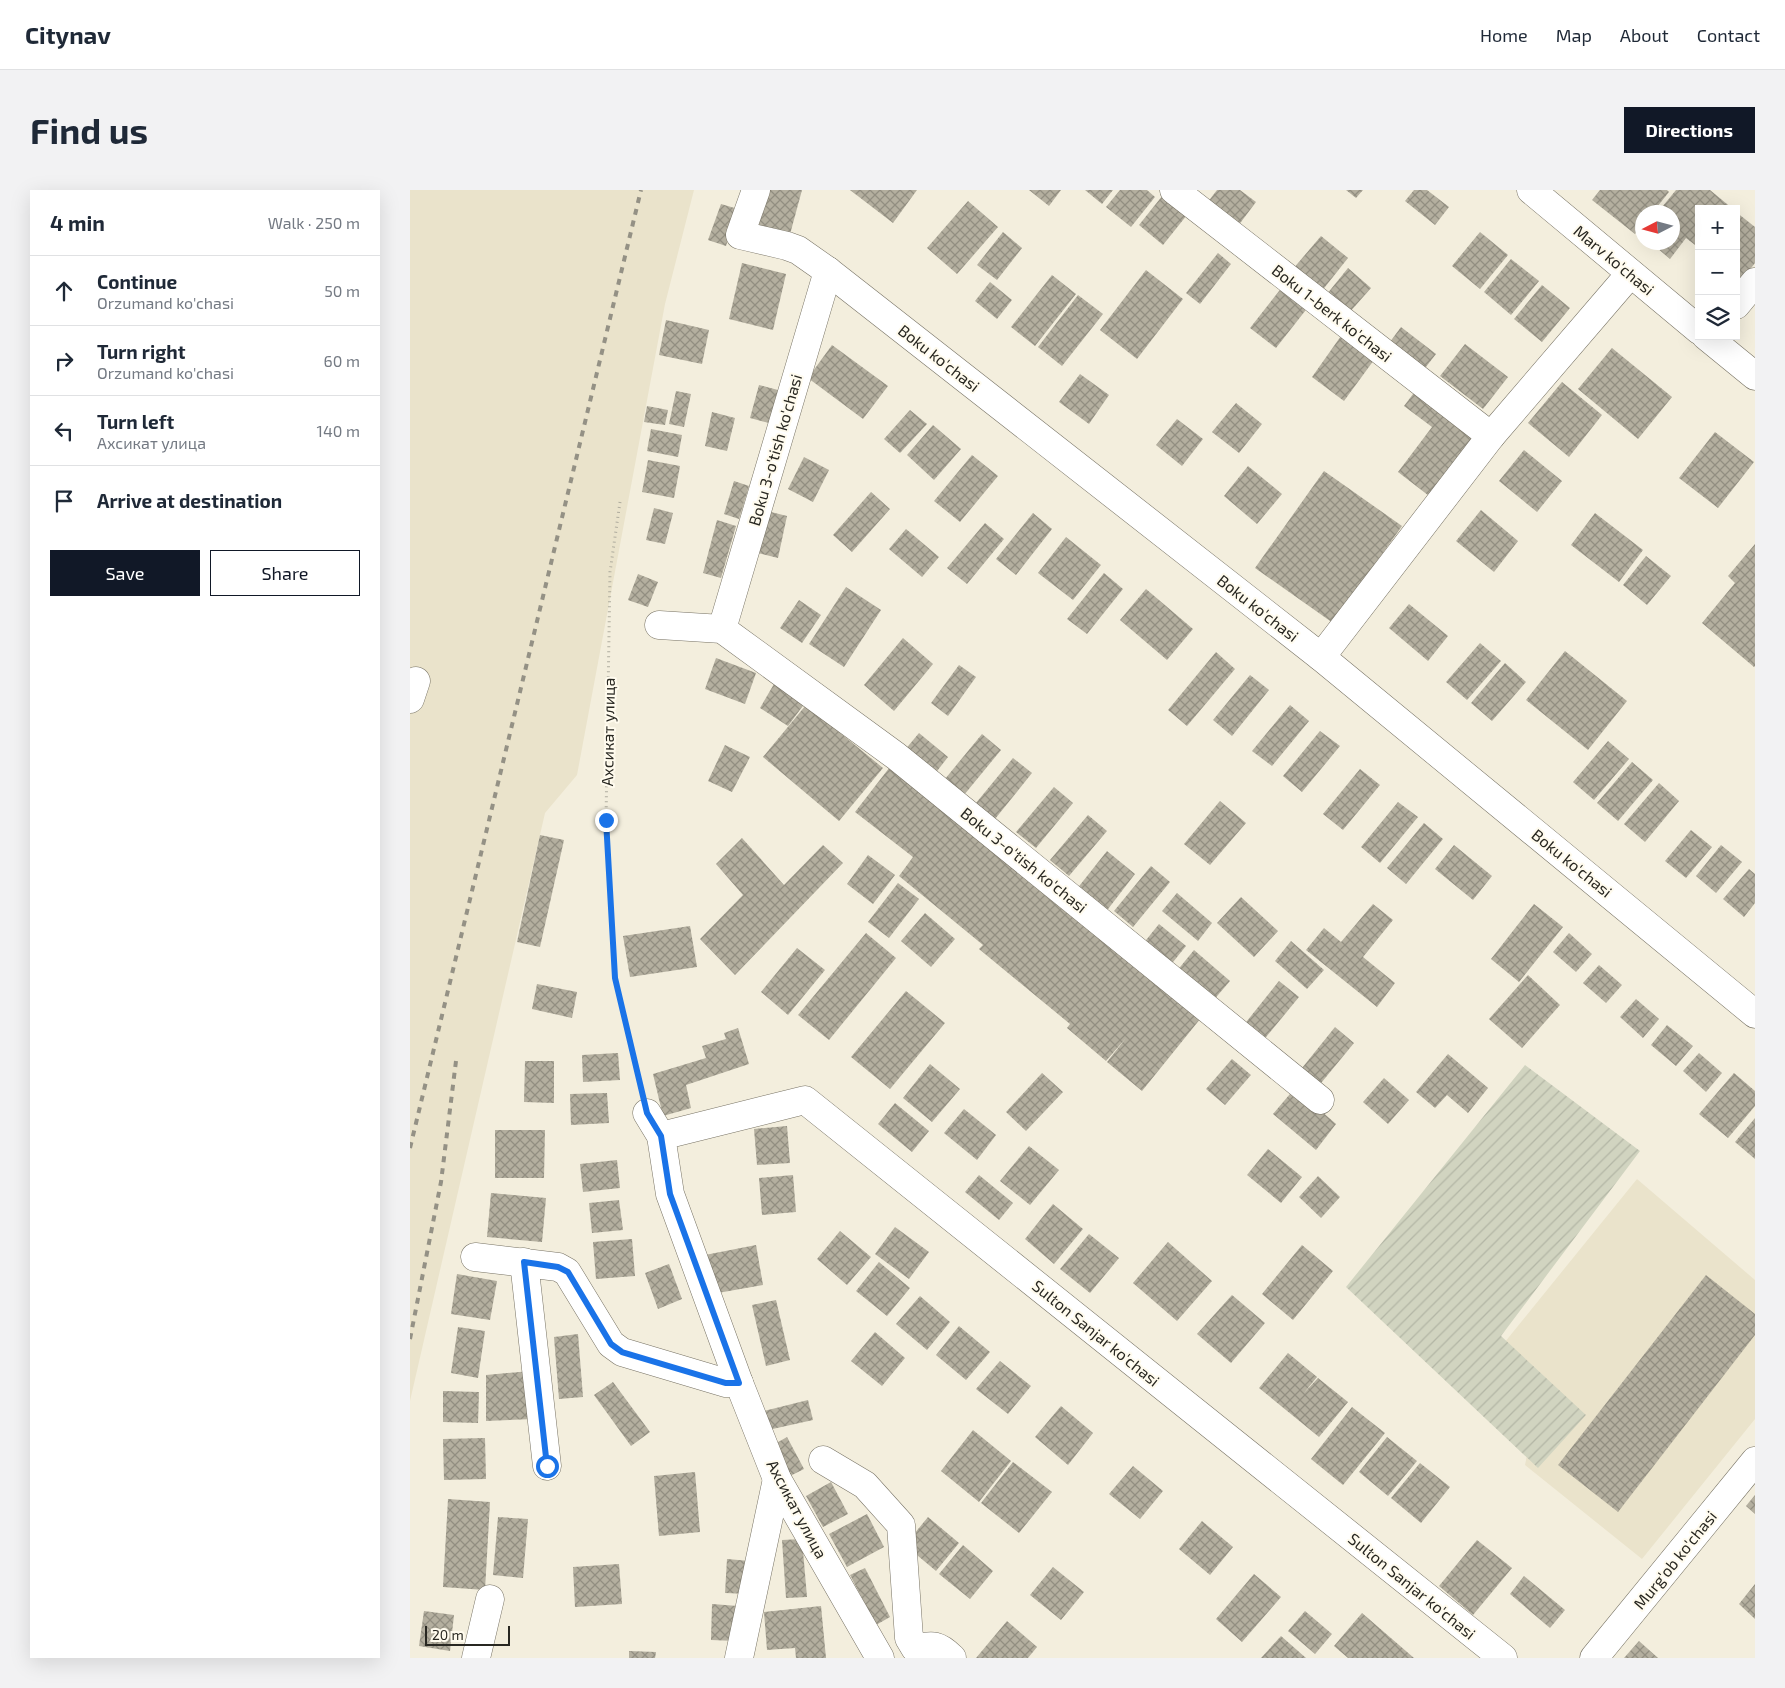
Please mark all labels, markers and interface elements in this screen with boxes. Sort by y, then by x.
text: Citynav [25,20,111,49]
text: Home [1480,24,1528,46]
text: Map [1556,24,1592,46]
text: About [1620,24,1669,46]
text: Contact [1697,24,1760,46]
button: Directions [1624,107,1755,153]
text: Find us [30,109,148,151]
north arrow [1635,205,1680,250]
map controls [1695,205,1740,340]
button: + [1695,205,1740,250]
text: 4 min [50,210,105,235]
text: Walk · 250 m [268,213,360,232]
street label: Marv ko'chasi [1570,221,1658,299]
button: − [1695,250,1740,295]
street label: Boku 1-berk ko'chasi [1269,260,1396,365]
text: Continue [97,270,177,293]
icon: ahead [50,277,78,305]
text: 50 m [324,281,360,300]
text: Orzumand ko'chasi [97,293,234,312]
button: layers [1695,295,1740,340]
street label: Boku ko'chasi [895,320,984,395]
text: Turn right [97,340,185,363]
icon: right [50,347,78,375]
text: 60 m [324,351,360,370]
text: Orzumand ko'chasi [97,363,234,382]
street label: Boku 3-o'tish ko'chasi [744,372,805,528]
text: Turn left [97,410,174,433]
icon: left [50,417,78,445]
text: 140 m [317,421,360,440]
text: Ахсикат улица [97,433,206,452]
icon: arrive [50,487,78,515]
text: Arrive at destination [97,489,282,512]
button: Save [50,550,200,596]
button: Share [210,550,360,596]
street label: Boku ko'chasi [1214,570,1303,645]
street label: Ахсикат улица [597,677,619,787]
street label: Boku 3-o'tish ko'chasi [957,803,1091,916]
route end [595,809,618,832]
street label: Boku ko'chasi [1528,825,1616,901]
street label: Sulton Sanjar ko'chasi [1028,1275,1164,1391]
route start [536,1455,559,1478]
street label: Ахсикат улица [763,1456,831,1562]
street label: Murg'ob ko'chasi [1629,1507,1720,1613]
street label: Sulton Sanjar ko'chasi [1344,1528,1480,1644]
scale bar [425,1623,510,1646]
text: 20 m [432,1626,464,1643]

